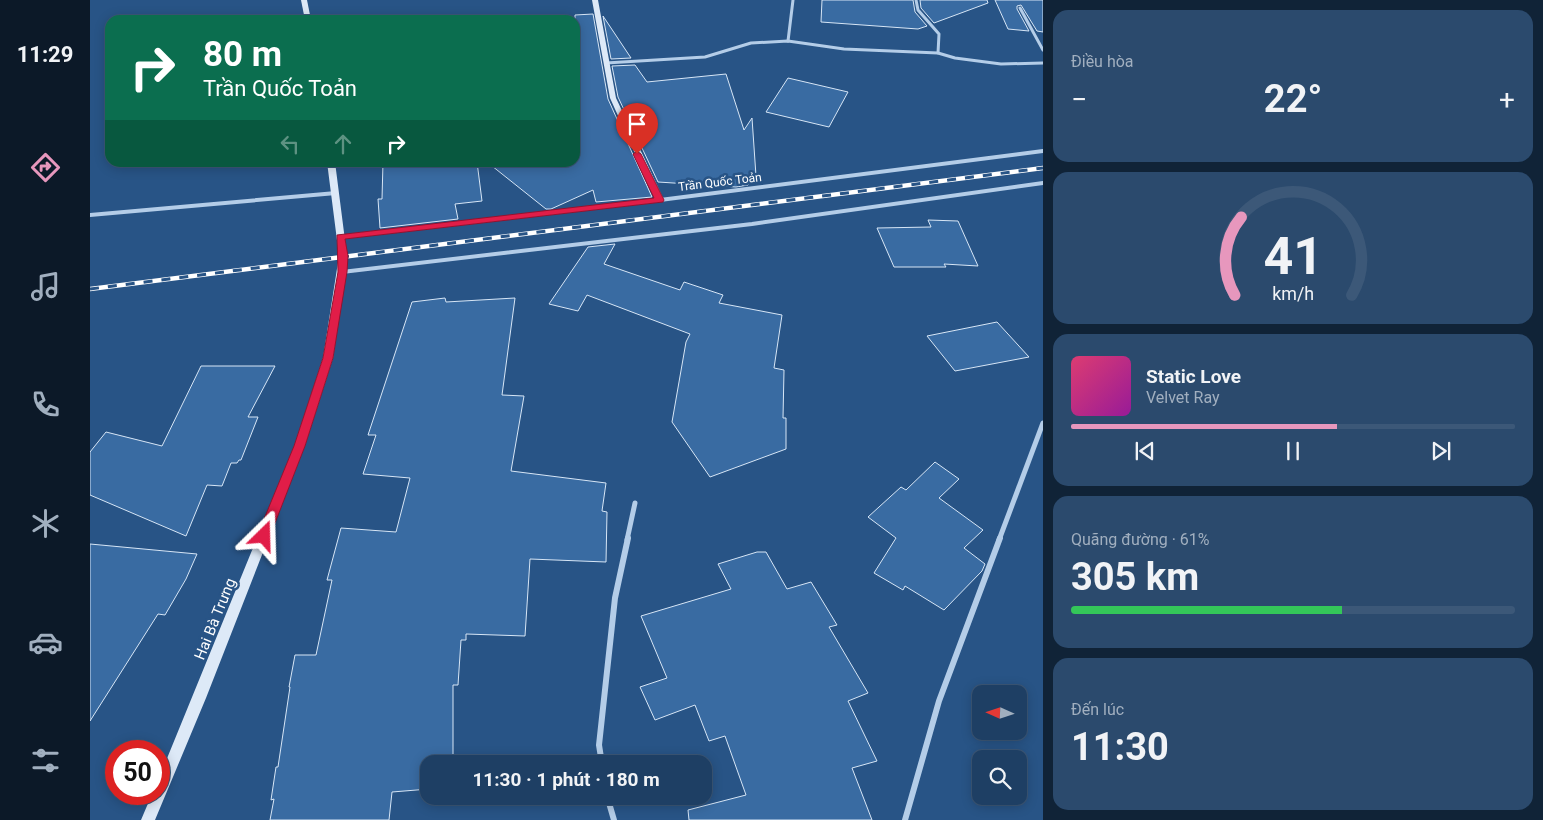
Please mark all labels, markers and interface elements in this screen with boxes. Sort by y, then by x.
text: 80 m [203,34,282,75]
icon: right [120,35,185,100]
text: 11:29 [17,42,73,67]
text: Điều hòa [1071,52,1134,71]
text: Trần Quốc Toản [203,76,357,101]
text: 22° [1264,77,1322,121]
text: − [1071,83,1087,116]
text: + [1499,83,1515,116]
pin [616,103,658,154]
icon: arrive [623,110,651,138]
icon: left [276,130,304,158]
icon: ahead [329,130,357,158]
icon: right [382,130,410,158]
icon: directions [28,150,63,185]
street label: Trần Quốc Toản [677,170,763,194]
text: 41 [1263,226,1323,287]
icon: music [28,269,63,304]
text: km/h [1272,283,1314,304]
text: Static Love [1146,365,1241,388]
icon: phone [28,387,63,422]
text: Velvet Ray [1146,388,1220,407]
icon: previous [1131,437,1159,465]
icon: pause [1279,437,1307,465]
icon: next [1427,437,1455,465]
icon: climate [28,506,63,541]
position arrow [237,509,289,561]
text: Quãng đường · 61% [1071,530,1210,549]
text: 305 km [1071,555,1199,599]
street label: Hai Bà Trưng [190,575,240,663]
icon: car [28,625,63,660]
north arrow [972,685,1028,740]
map controls [972,685,1027,805]
text: Đến lúc [1071,700,1124,719]
text: 11:30 [1071,725,1169,769]
speed limit sign: 50 [105,740,170,805]
icon: filters [28,743,63,778]
button: search [972,750,1027,805]
text: 11:30 · 1 phút · 180 m [472,768,660,791]

